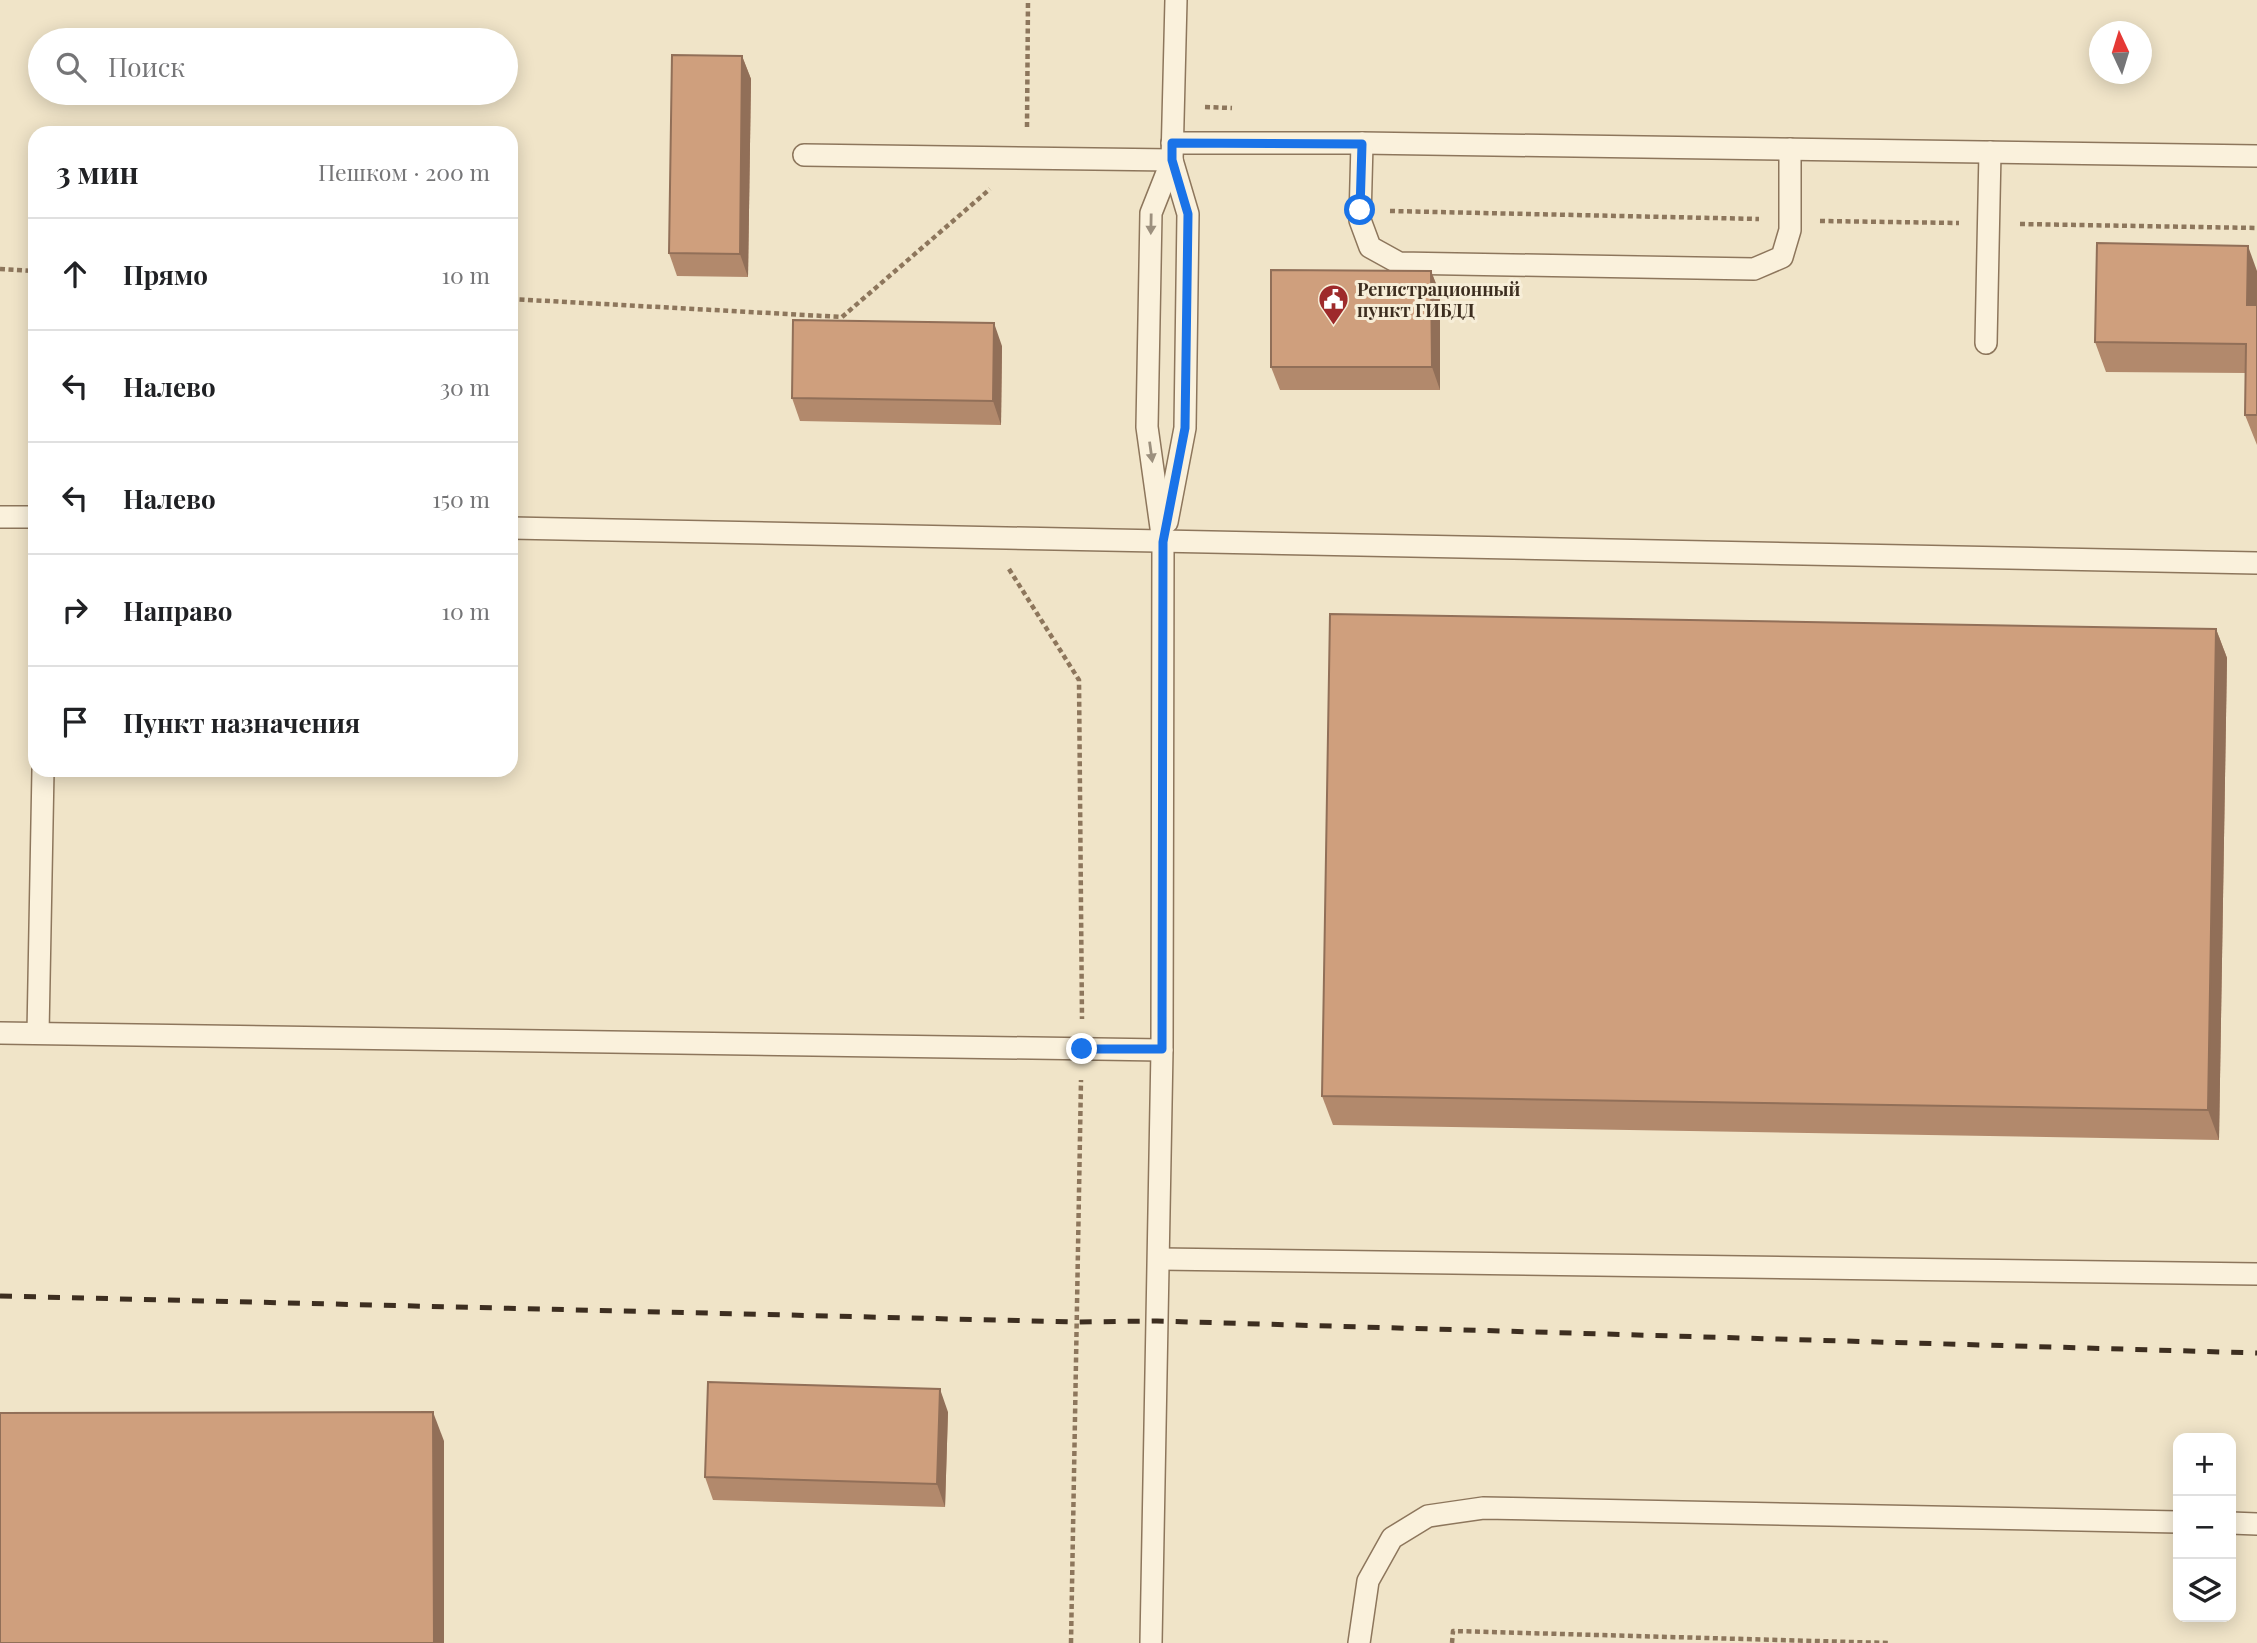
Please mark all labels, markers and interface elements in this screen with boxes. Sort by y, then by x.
north arrow [2089,21,2152,84]
search box [28,28,518,105]
icon: search [52,48,90,86]
text: Поиск [108,49,185,84]
text: 3 мин [56,152,139,192]
text: Пешком · 200 m [318,156,490,187]
route start [1344,194,1375,225]
one-way arrow [1145,214,1156,236]
icon: ahead [56,255,94,293]
text: Прямо [123,257,208,292]
text: 10 m [442,259,490,290]
place label: Регистрационный пункт ГИБДД [1357,277,1521,322]
public building icon: Регистрационный пункт ГИБДД [1317,283,1351,327]
icon: left [56,367,94,405]
text: Налево [123,369,216,404]
text: 30 m [440,371,490,402]
one-way arrow [1146,441,1157,463]
icon: left [56,479,94,517]
text: Налево [123,481,216,516]
text: 150 m [432,483,490,514]
icon: right [56,591,94,629]
text: Направо [123,593,232,628]
text: 10 m [442,595,490,626]
icon: arrive [56,703,94,741]
text: Пункт назначения [123,705,360,740]
route end [1066,1033,1097,1064]
map controls [2173,1433,2236,1622]
button: + [2173,1433,2236,1496]
button: − [2173,1496,2236,1559]
button: layers [2173,1559,2236,1622]

